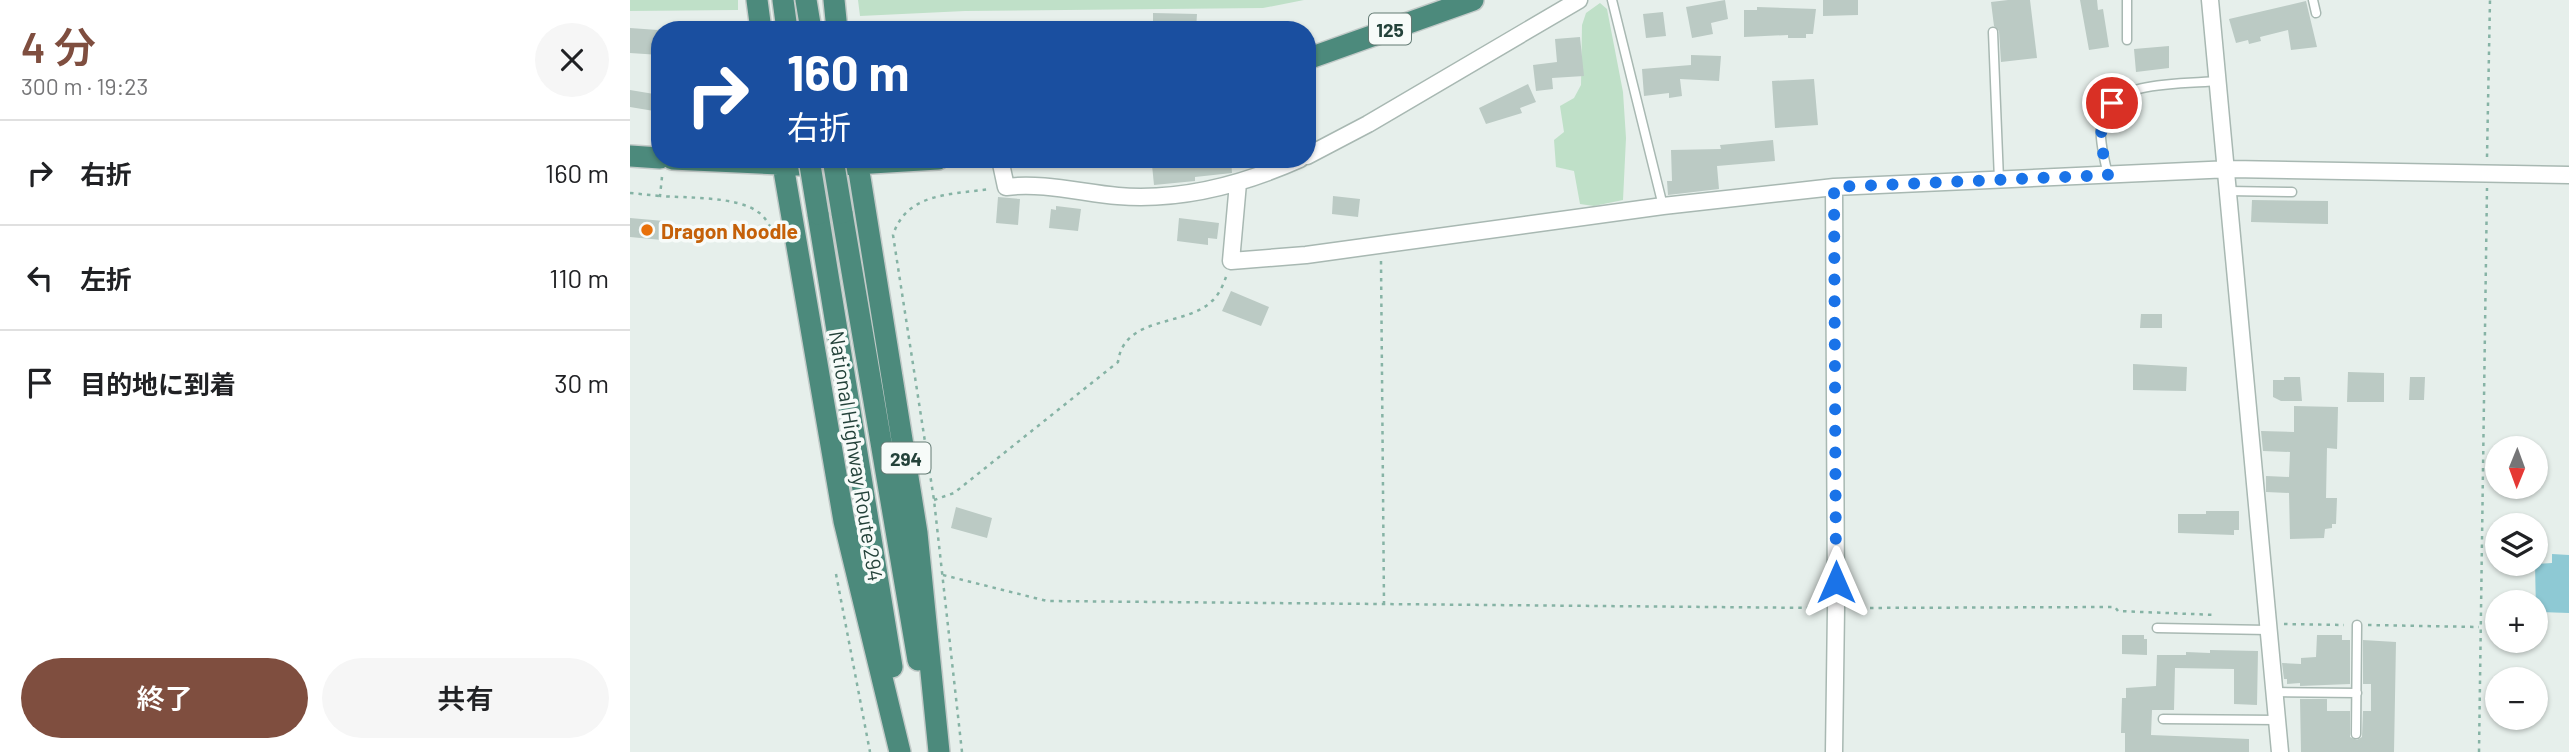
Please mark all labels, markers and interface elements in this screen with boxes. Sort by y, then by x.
road number: 125 [1369,14,1411,44]
text: 4 分 [21,21,96,71]
button: close [535,23,609,97]
text: 160 m [787,42,909,101]
icon: right [672,49,763,140]
text: 300 m · 19:23 [21,72,148,100]
pin [2082,73,2142,133]
icon: arrive [2093,84,2131,122]
text: 右折 [787,107,851,145]
icon: right [21,154,59,192]
text: 160 m [545,157,609,188]
text: 右折 [80,158,132,189]
place label: Dragon Noodle [661,218,798,243]
marker: Dragon Noodle [639,222,655,238]
icon: left [21,259,59,297]
text: 110 m [549,262,609,293]
text: 左折 [80,263,132,294]
street label: National Highway Route 294 [825,329,889,583]
icon: arrive [21,364,59,402]
text: 30 m [554,367,609,398]
text: 目的地に到着 [80,368,236,399]
north arrow [2485,436,2548,499]
map controls [2485,436,2548,730]
road number: 294 [882,442,930,474]
button: layers [2485,513,2548,576]
position arrow [1799,545,1873,619]
button: + [2485,590,2548,653]
button: 終了 [21,658,308,738]
button: 共有 [322,658,609,738]
button: − [2485,667,2548,730]

